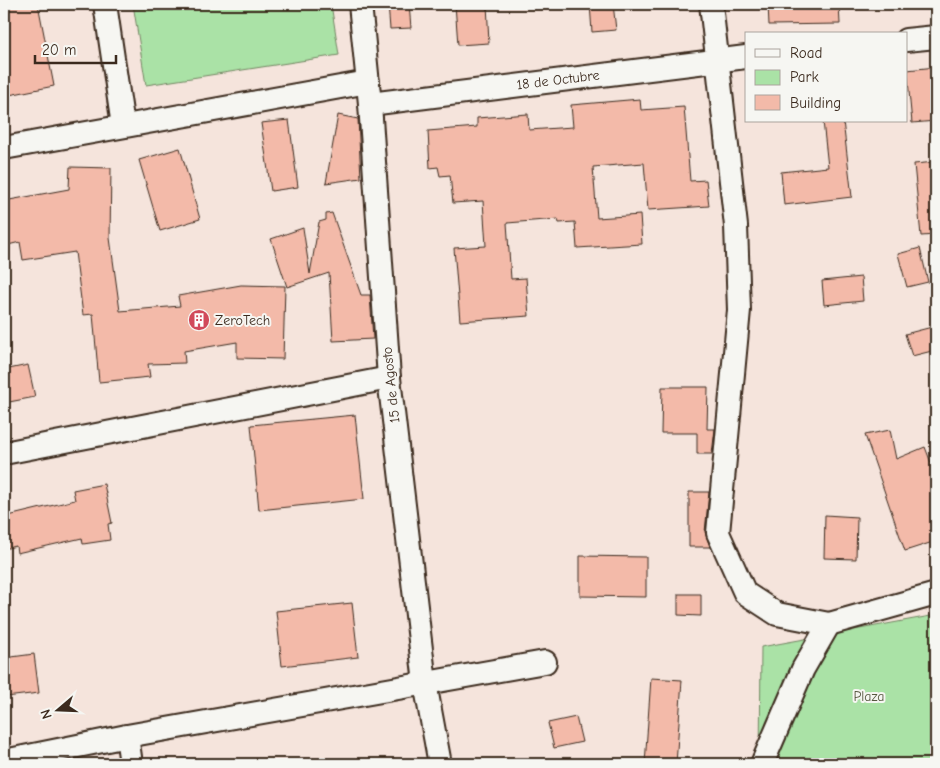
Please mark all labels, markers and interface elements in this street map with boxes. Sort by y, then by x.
scale bar [35,32,116,64]
legend [745,32,908,122]
text: 20 m [42,41,76,59]
text: Road [790,44,822,62]
street label: 18 de Octubre [516,66,600,94]
text: Park [790,68,819,86]
text: Building [790,94,841,112]
building icon: ZeroTech [187,308,211,332]
place label: ZeroTech [215,312,270,329]
street label: 15 de Agosto [379,346,403,424]
north arrow [32,686,82,736]
park label: Plaza [853,688,885,705]
text: N [37,707,56,721]

